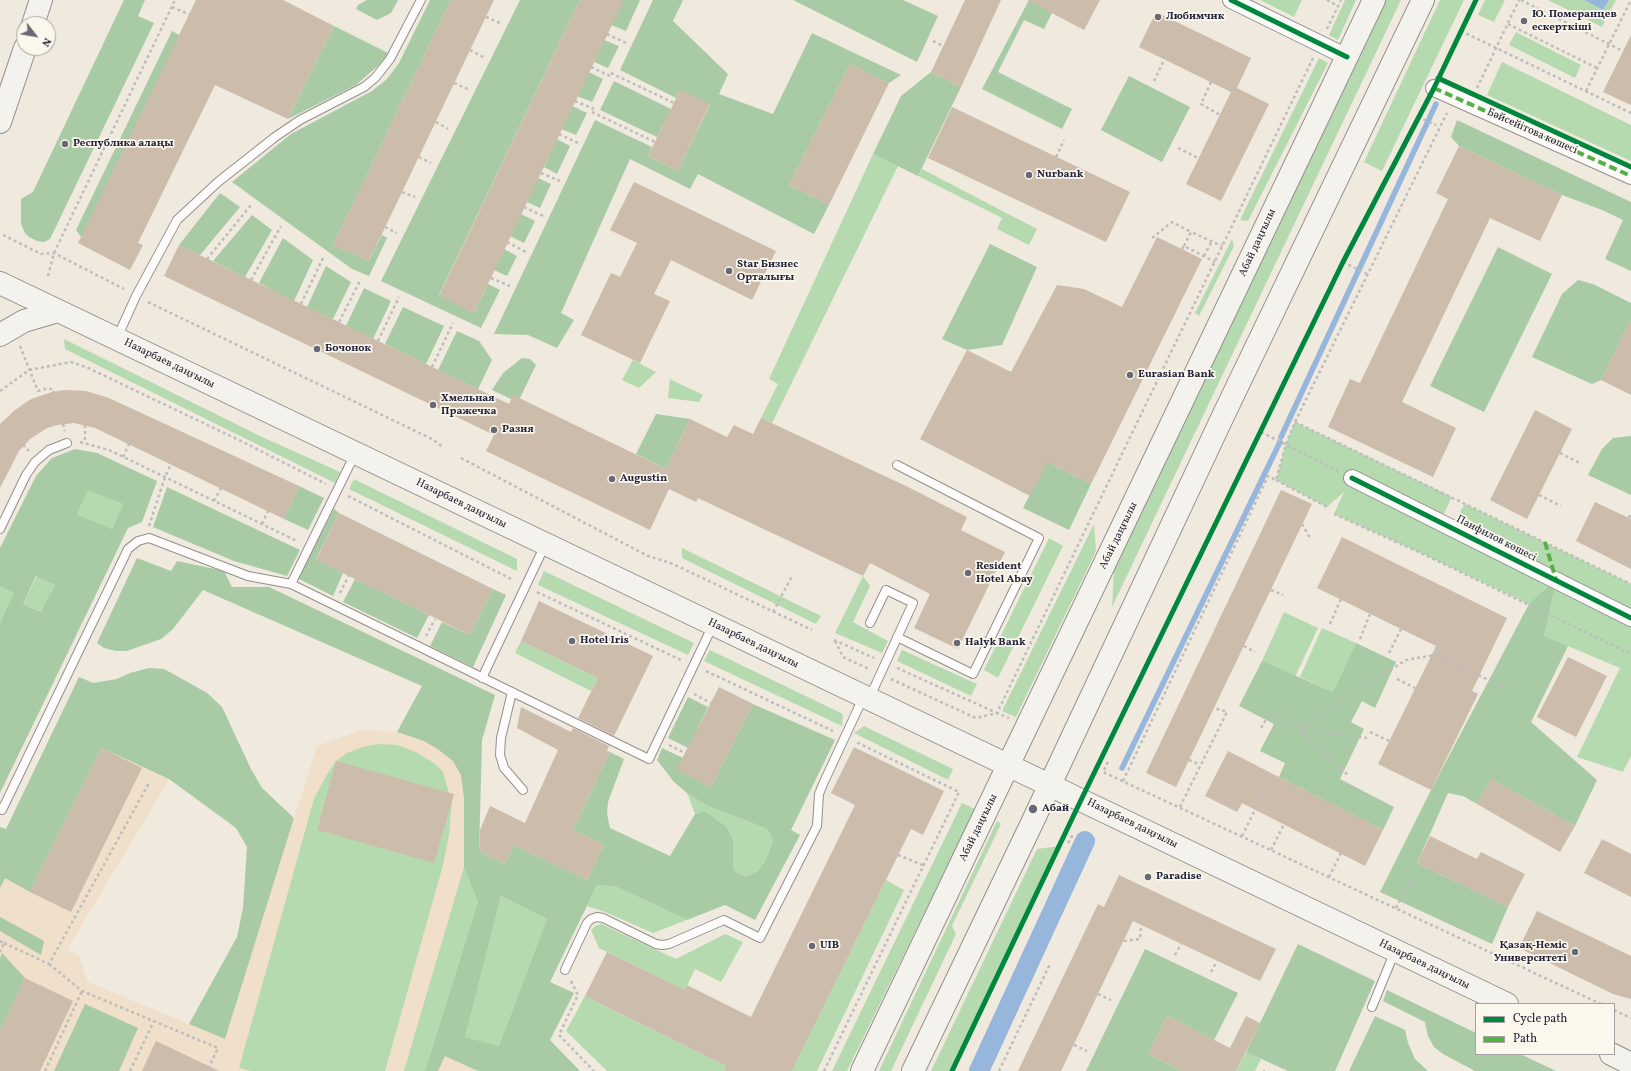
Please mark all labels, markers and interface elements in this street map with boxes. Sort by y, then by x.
place label: Ю. Померанцев ескерткіші [1532,8,1617,34]
place label: Любимчик [1166,10,1224,24]
marker: Любимчик [1153,12,1163,22]
north arrow [16,16,56,56]
marker: Ю. Померанцев ескерткіші [1519,16,1529,26]
text: N [37,35,54,49]
street label: Бәйсейітова көшесі [1485,106,1579,158]
place label: Республика алаңы [73,137,174,151]
marker: Республика алаңы [60,139,70,149]
place label: Nurbank [1037,168,1083,182]
marker: Nurbank [1024,170,1034,180]
street label: Абай даңғылы [1237,207,1279,279]
place label: Star Бизнес Орталығы [737,258,798,284]
marker: Star Бизнес Орталығы [724,266,734,276]
street label: Назарбаев даңғылы [121,336,217,392]
place label: Бочонок [325,342,371,356]
marker: Бочонок [312,344,322,354]
place label: Eurasian Bank [1138,368,1214,382]
marker: Eurasian Bank [1125,370,1135,380]
place label: Хмельная Пражечка [441,392,496,418]
marker: Хмельная Пражечка [428,400,438,410]
place label: Разия [502,423,534,437]
marker: Разия [489,425,499,435]
place label: Augustin [620,472,667,486]
marker: Augustin [607,474,617,484]
street label: Назарбаев даңғылы [413,476,509,532]
street label: Абай даңғылы [1097,500,1141,572]
street label: Панфилов көшесі [1454,513,1538,565]
place label: Resident Hotel Abay [976,560,1033,586]
marker: Resident Hotel Abay [963,568,973,578]
street label: Назарбаев даңғылы [705,616,801,672]
place label: Hotel Iris [580,634,629,648]
marker: Hotel Iris [567,636,577,646]
place label: Halyk Bank [965,636,1026,650]
marker: Halyk Bank [952,638,962,648]
street label: Абай даңғылы [957,792,1001,864]
street label: Назарбаев даңғылы [1084,796,1180,852]
place label: Абай [1042,802,1069,816]
marker: Абай [1027,803,1039,815]
place label: Paradise [1156,870,1202,884]
marker: Paradise [1143,872,1153,882]
street label: Назарбаев даңғылы [1376,937,1472,993]
place label: UIB [820,939,839,953]
place label: Қазақ-Неміс Университеті [1494,939,1567,965]
marker: UIB [807,941,817,951]
marker: Қазақ-Неміс Университеті [1570,947,1580,957]
legend [1475,1003,1615,1055]
text: Cycle path [1513,1011,1568,1027]
text: Path [1513,1031,1537,1047]

